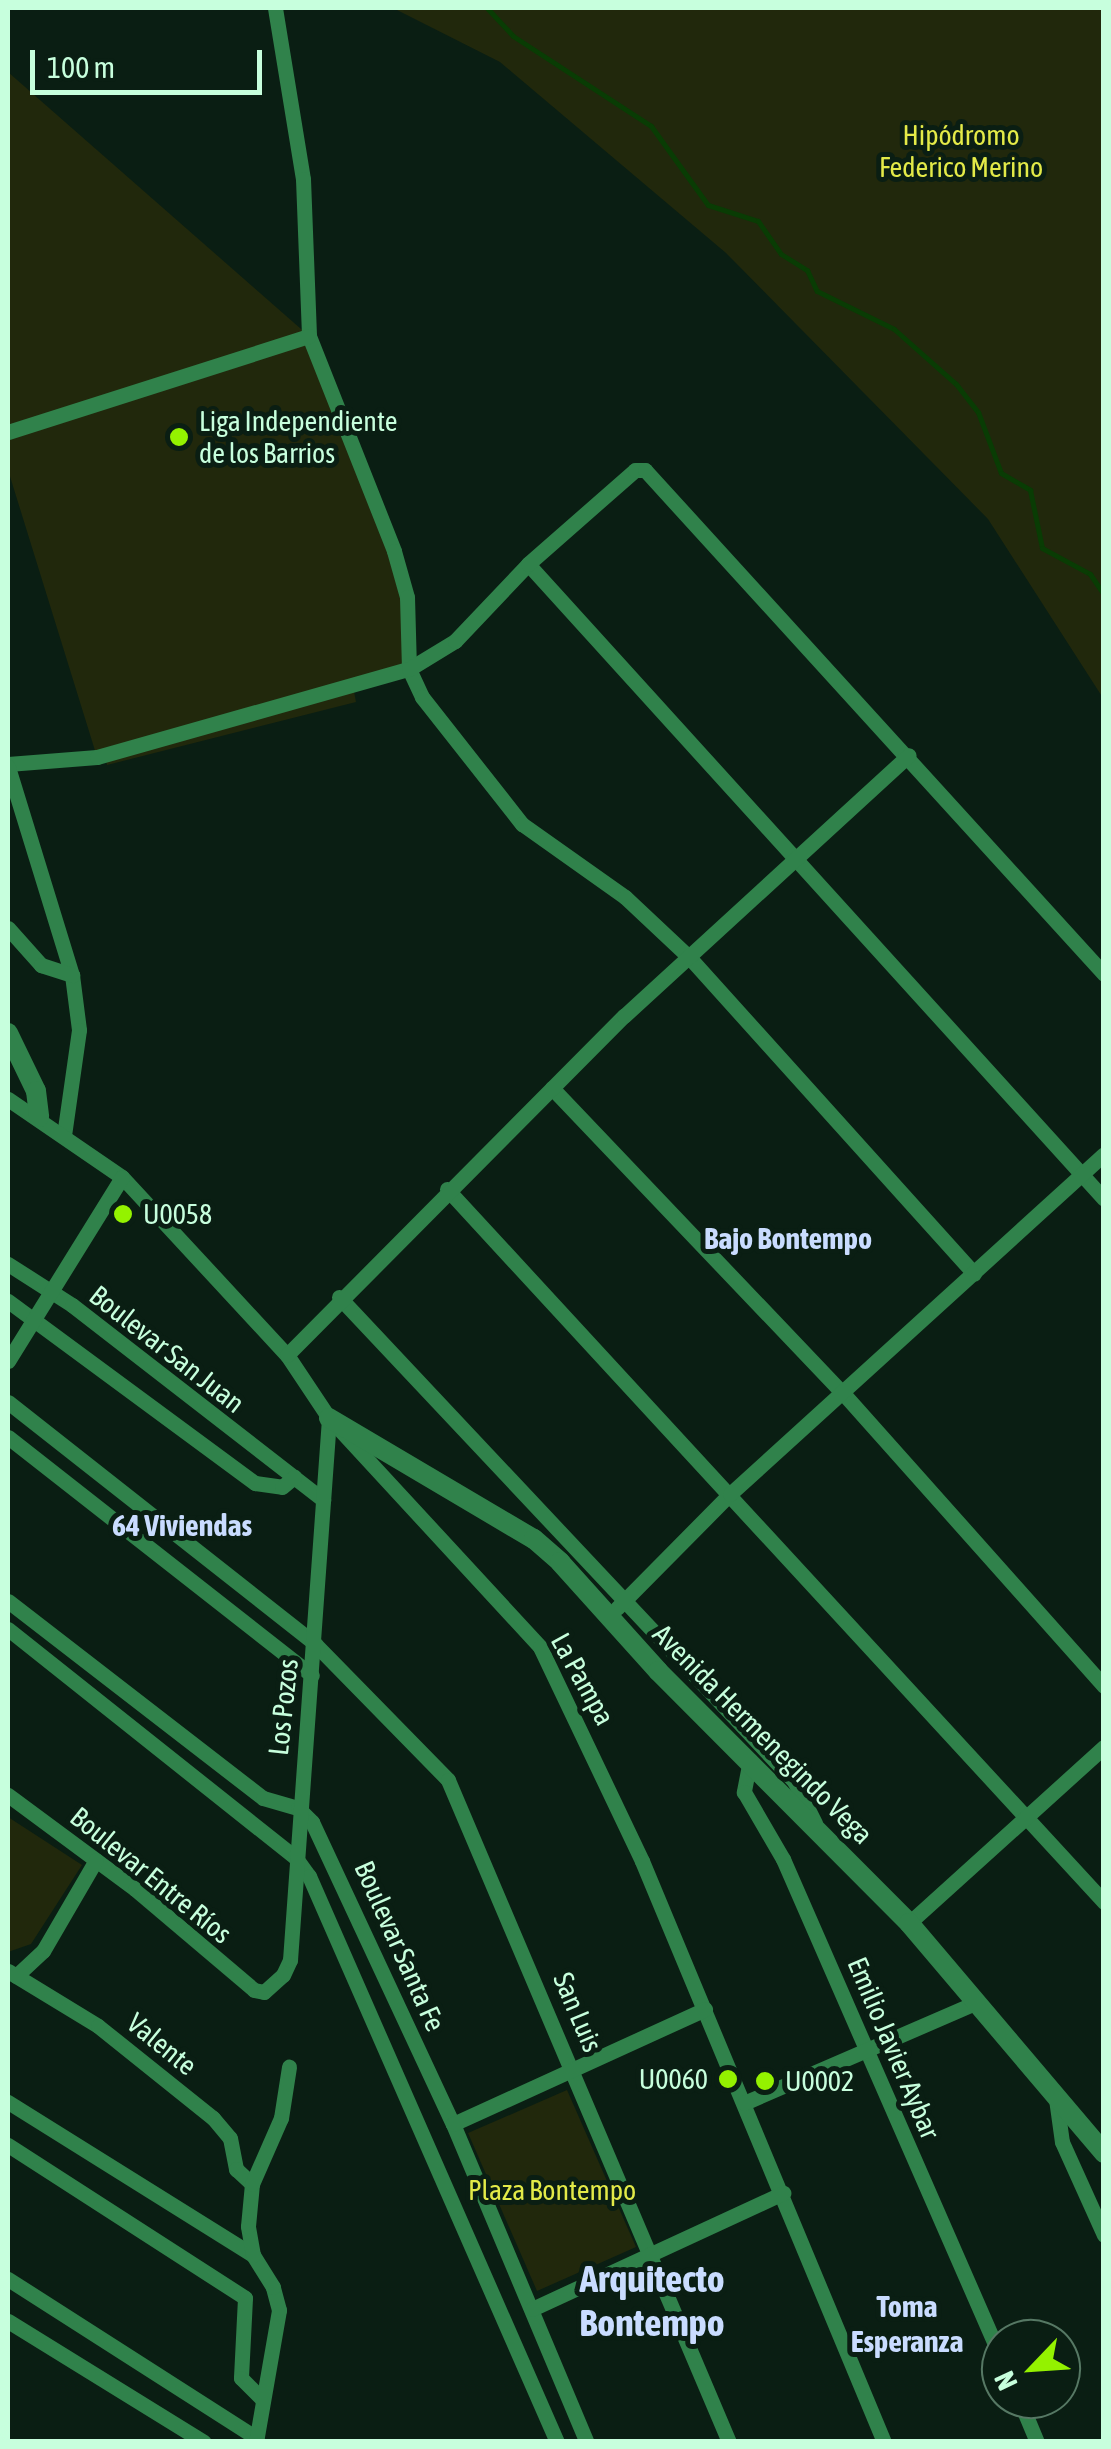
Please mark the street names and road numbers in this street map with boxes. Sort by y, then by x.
street label: Boulevar San Juan [83,1278,251,1420]
street label: Avenida Hermenegindo Vega [646,1617,880,1851]
street label: La Pampa [544,1627,622,1731]
street label: Los Pozos [261,1657,305,1757]
street label: Boulevar Entre Ríos [64,1800,238,1950]
street label: Boulevar Santa Fe [348,1856,452,2036]
street label: Emilio Javier Aybar [841,1952,947,2144]
street label: San Luis [546,1967,610,2057]
street label: Valente [120,2006,204,2082]

